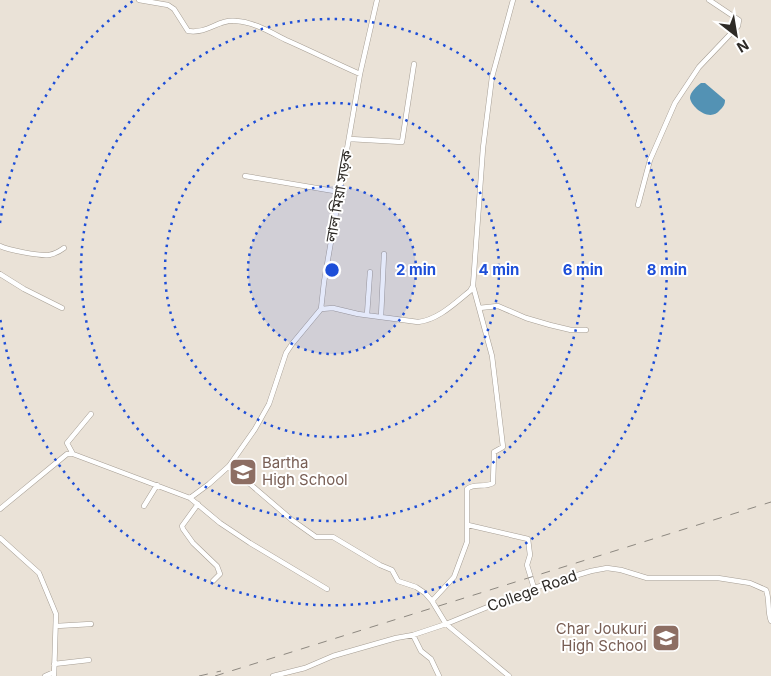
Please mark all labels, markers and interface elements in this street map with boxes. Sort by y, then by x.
north arrow [711,10,761,60]
text: N [734,37,752,57]
street label: লাল মিয়া সড়ক [321,148,356,244]
text: 2 min [396,260,436,279]
text: 4 min [479,260,519,279]
text: 6 min [563,260,603,279]
text: 8 min [647,260,687,279]
centre of rings [323,261,341,279]
place label: Bartha High School [262,453,348,489]
school or university icon: Bartha High School [228,457,258,487]
street label: College Road [484,565,579,616]
place label: Char Joukuri High School [556,619,647,655]
school or university icon: Char Joukuri High School [651,623,681,653]

